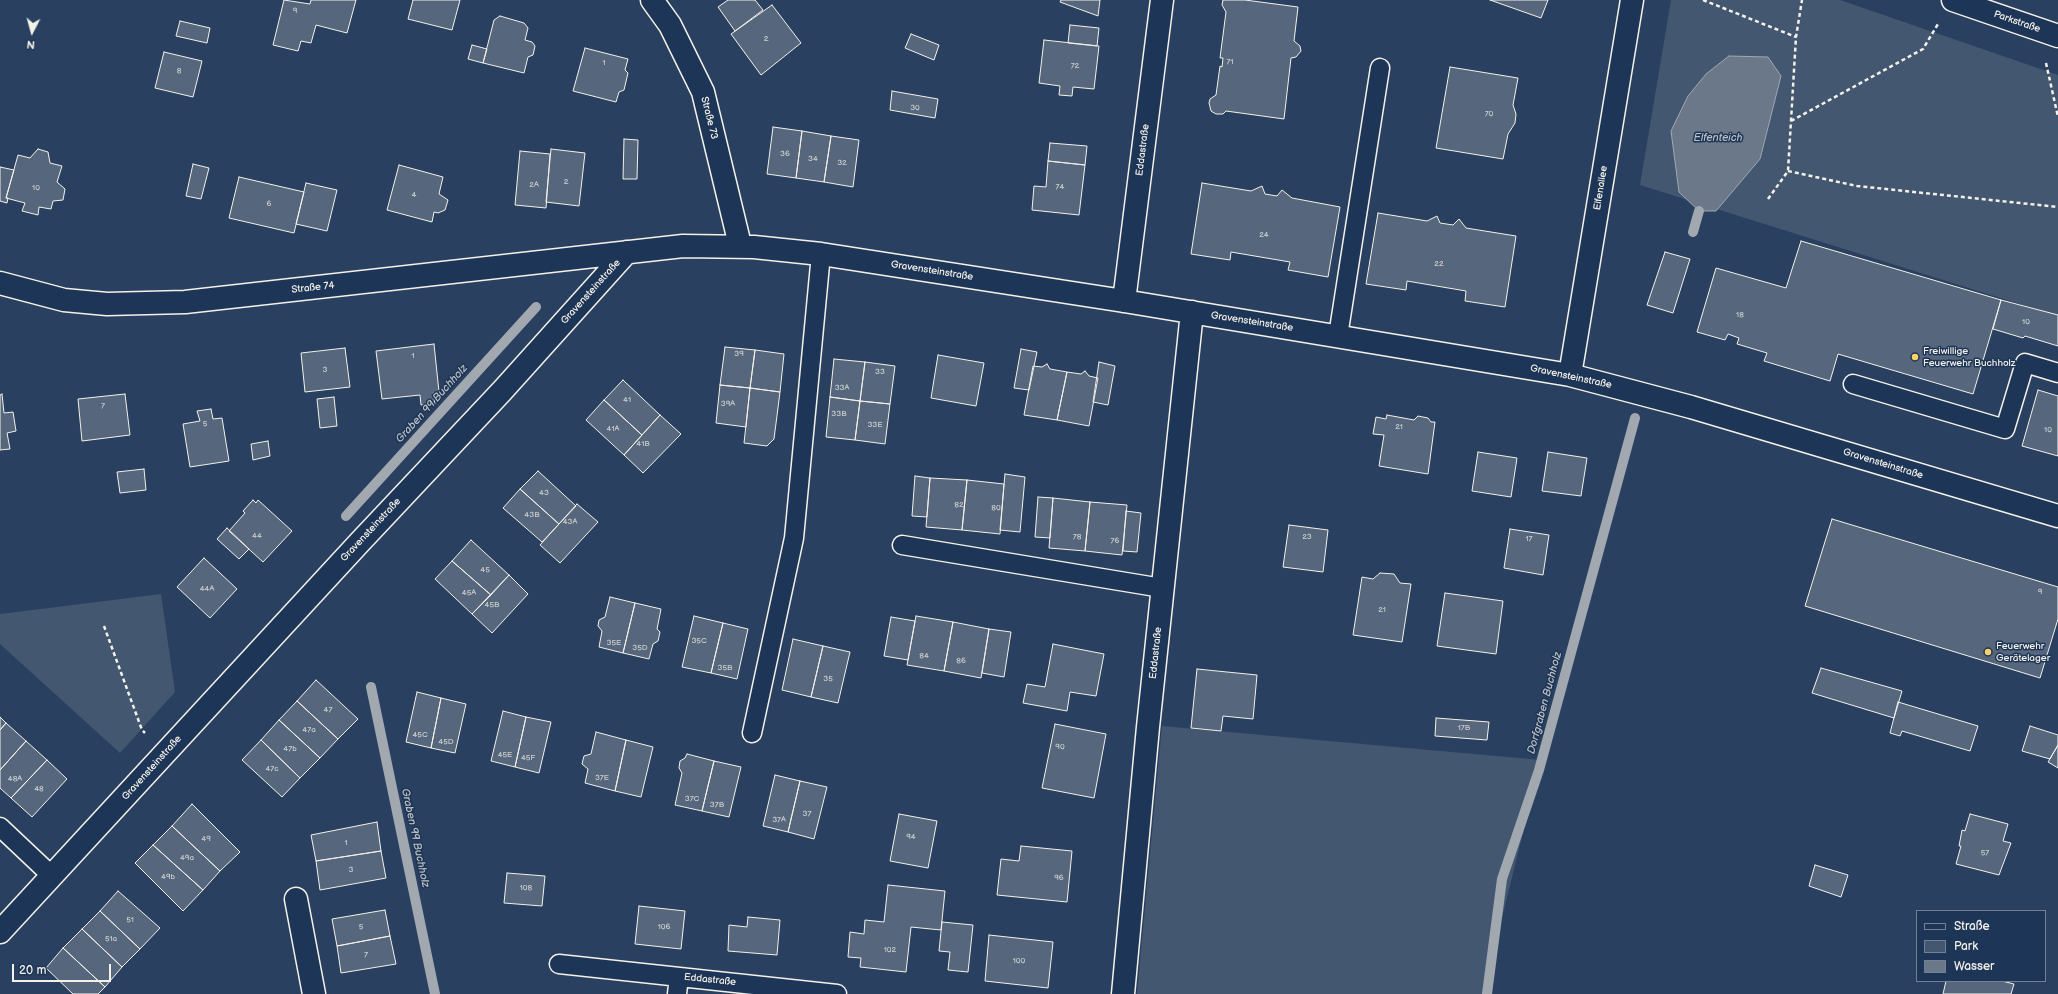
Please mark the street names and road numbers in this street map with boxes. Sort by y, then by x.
street label: Parkstraße [1992,8,2042,36]
street label: Straße 73 [698,95,720,141]
street label: Eddastraße [1134,123,1152,177]
street label: Elfenallee [1592,165,1610,211]
street label: Gravensteinstraße [559,257,623,327]
street label: Gravensteinstraße [890,259,974,283]
street label: Straße 74 [291,280,335,296]
street label: Gravensteinstraße [1210,310,1294,334]
street label: Gravensteinstraße [1529,362,1613,392]
street label: Gravensteinstraße [1842,446,1924,482]
street label: Gravensteinstraße [338,496,404,564]
street label: Eddastraße [1147,626,1165,680]
street label: Gravensteinstraße [120,733,184,803]
street label: Eddastraße [683,971,737,989]

